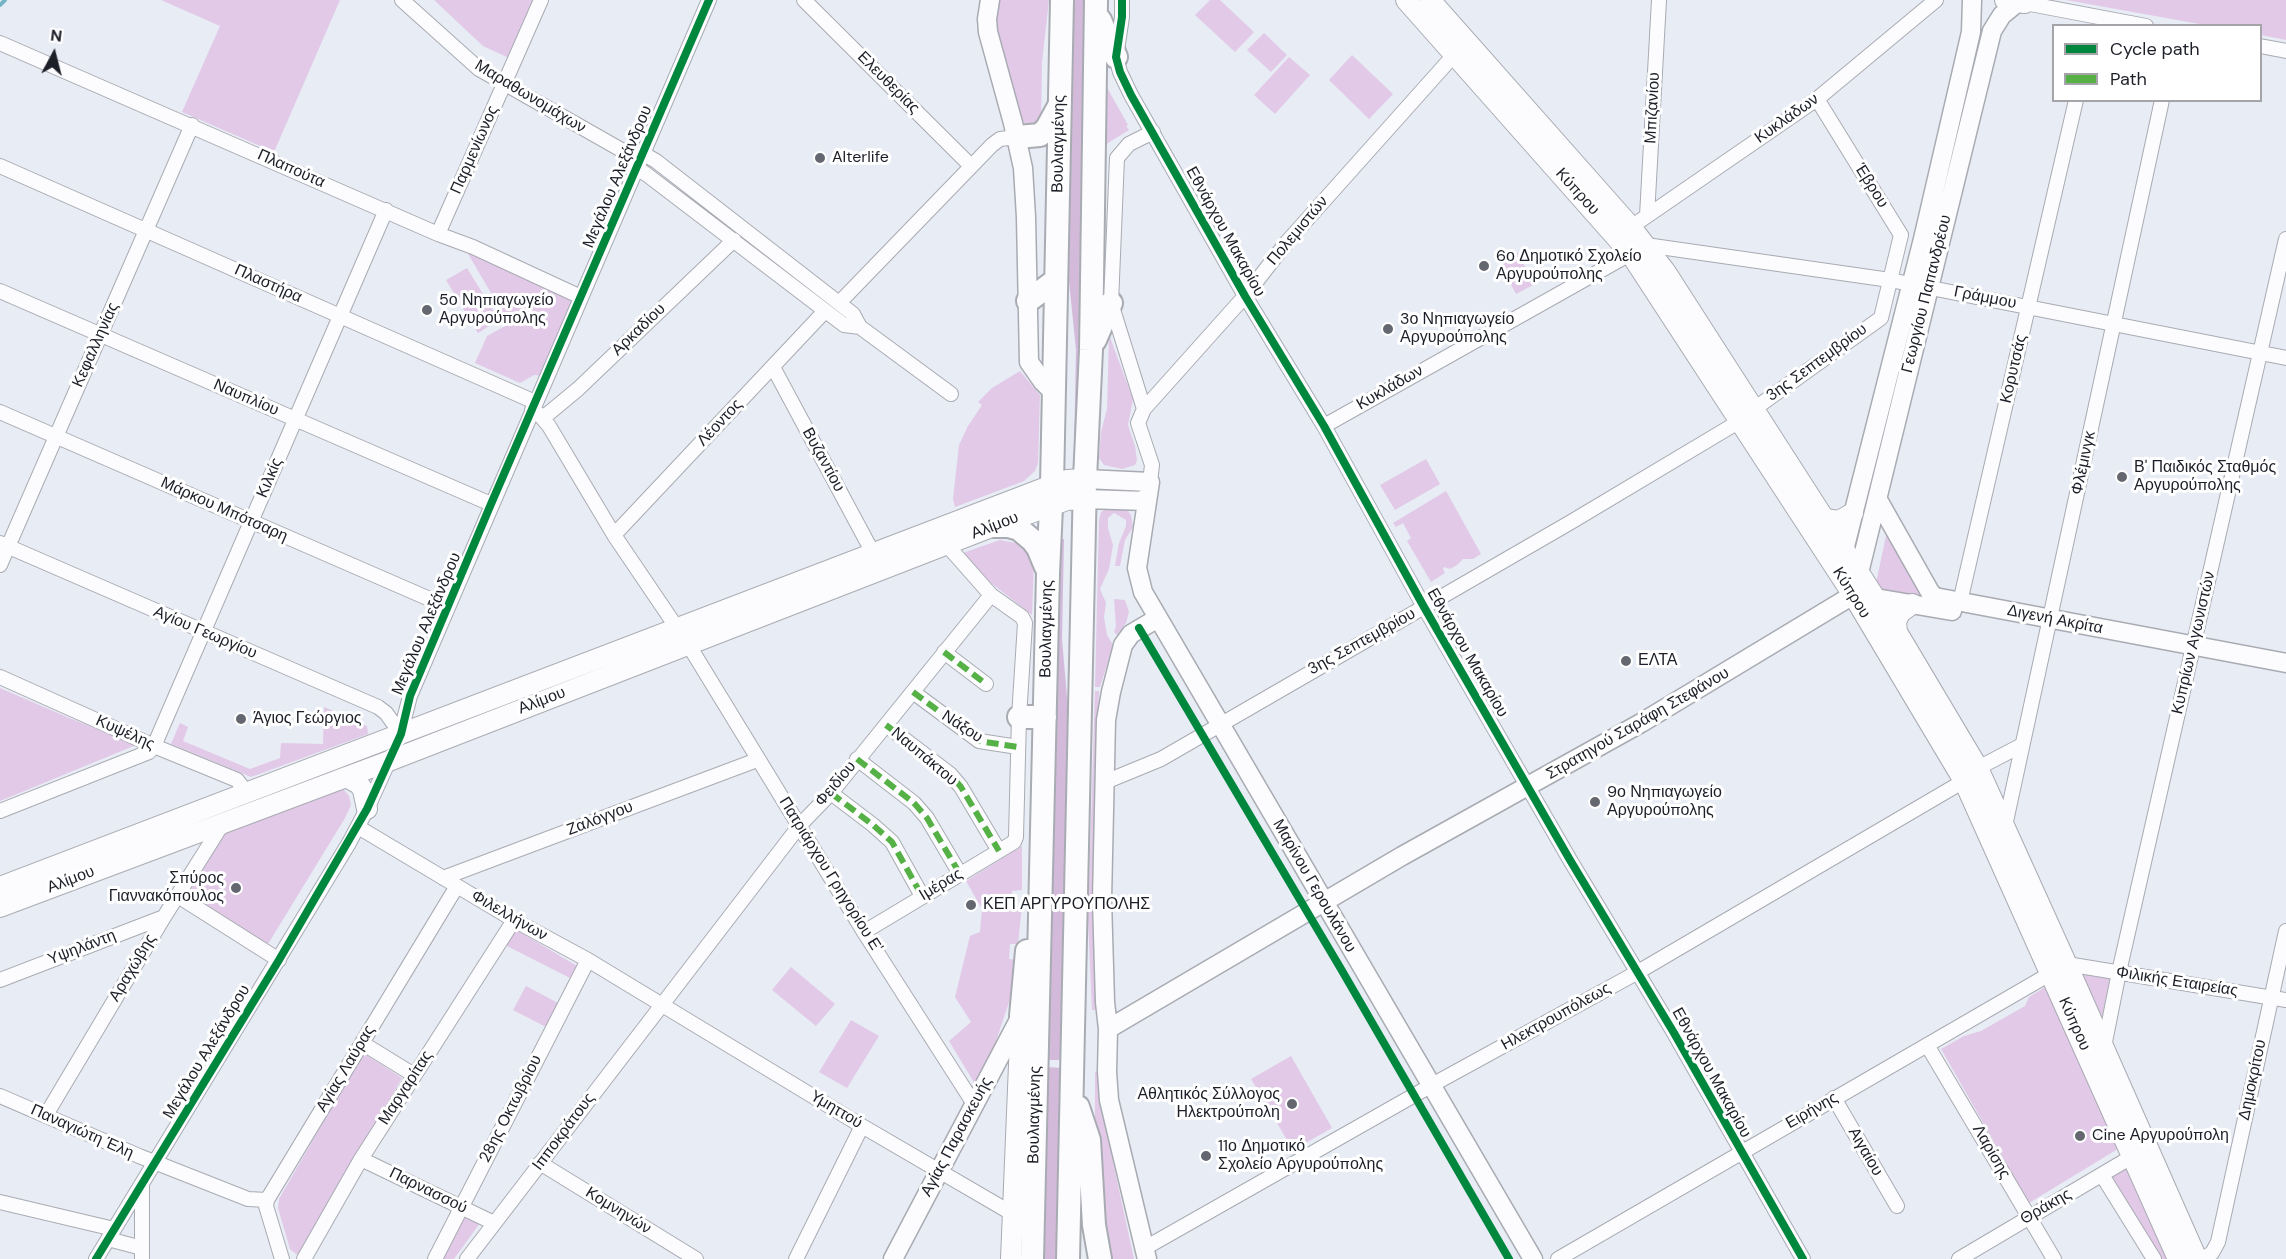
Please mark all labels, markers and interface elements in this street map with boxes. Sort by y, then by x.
north arrow [24,24,84,84]
legend [2052,24,2262,102]
text: N [49,25,63,47]
text: Cycle path [2110,37,2200,61]
street label: Ελευθερίας [853,48,923,118]
street label: Μαραθωνομάχων [471,56,589,138]
text: Path [2110,67,2147,91]
street label: Μπιζανίου [1642,72,1664,144]
street label: Κυκλάδων [1751,90,1823,148]
street label: Βουλιαγμένης [1049,95,1069,193]
street label: Παρμενίωνος [447,103,503,197]
street label: Μεγάλου Αλεξάνδρου [579,103,657,251]
street label: Πλαπούτα [254,146,328,192]
place label: Alterlife [832,148,889,168]
marker: Alterlife [813,151,827,165]
street label: Έβρου [1850,160,1892,212]
street label: Εθνάρχου Μακαρίου [1181,164,1269,300]
street label: Κύπρου [1551,165,1603,219]
street label: Πολεμιστών [1263,192,1333,270]
street label: Γεωργίου Παπανδρέου [1898,213,1956,375]
place label: 6ο Δημοτικό Σχολείο Αργυρούπολης [1496,247,1642,285]
marker: 6ο Δημοτικό Σχολείο Αργυρούπολης [1477,259,1491,273]
street label: Πλαστήρα [231,261,305,307]
street label: Γράμμου [1952,283,2018,313]
place label: 5ο Νηπιαγωγείο Αργυρούπολης [439,291,554,329]
street label: Κεφαλληνίας [69,300,123,390]
street label: Αρκαδίου [608,300,670,360]
marker: 5ο Νηπιαγωγείο Αργυρούπολης [420,303,434,317]
place label: 3ο Νηπιαγωγείο Αργυρούπολης [1400,310,1514,348]
street label: 3ης Σεπτεμβρίου [1763,320,1871,406]
marker: 3ο Νηπιαγωγείο Αργυρούπολης [1381,322,1395,336]
street label: Κορυτσάς [1997,333,2031,405]
street label: Κυκλάδων [1353,361,1427,415]
street label: Ναυπλίου [210,376,282,420]
street label: Λέοντος [693,395,747,451]
street label: Βυζαντίου [798,425,848,495]
street label: Φλέμινγκ [2068,429,2100,497]
street label: Κιλκίς [253,455,287,501]
place label: Β' Παιδικός Σταθμός Αργυρούπολης [2134,458,2276,496]
marker: Β' Παιδικός Σταθμός Αργυρούπολης [2115,470,2129,484]
street label: Μάρκου Μπότσαρη [158,473,290,547]
street label: Αλίμου [969,508,1021,544]
street label: Μεγάλου Αλεξάνδρου [388,550,466,698]
street label: Κύπρου [1828,564,1874,622]
street label: Κυπρίων Αγωνιστών [2168,570,2220,716]
street label: Βουλιαγμένης [1037,580,1057,678]
street label: Εθνάρχου Μακαρίου [1422,585,1512,721]
street label: Διγενή Ακρίτα [2005,601,2105,639]
street label: Αγίου Γεωργίου [150,603,260,663]
street label: 3ης Σεπτεμβρίου [1305,605,1419,679]
place label: ΕΛΤΑ [1638,651,1677,671]
marker: ΕΛΤΑ [1619,654,1633,668]
street label: Στρατηγού Σαράφη Στεφάνου [1543,664,1733,784]
street label: Αλίμου [516,683,568,719]
street label: Νάξου [938,707,986,747]
place label: Άγιος Γεώργιος [253,709,362,729]
street label: Κυψέλης [93,712,157,754]
marker: Άγιος Γεώργιος [234,712,248,726]
street label: Ναυπάκτου [887,724,961,790]
street label: Φειδίου [811,757,861,811]
place label: 9ο Νηπιαγωγείο Αργυρούπολης [1607,783,1722,821]
street label: Πατριάρχου Γρηγορίου Ε' [774,794,886,956]
marker: 9ο Νηπιαγωγείο Αργυρούπολης [1588,795,1602,809]
street label: Ζαλόγγου [564,798,636,840]
street label: Μαρίνου Γερουλάνου [1268,816,1360,956]
street label: Αλίμου [45,862,97,898]
street label: Ιμέρας [916,865,966,905]
place label: Σπύρος Γιαννακόπουλος [109,869,224,907]
marker: Σπύρος Γιαννακόπουλος [229,881,243,895]
street label: Φιλελλήνων [467,886,551,946]
place label: ΚΕΠ ΑΡΓΥΡΟΥΠΟΛΗΣ [983,895,1150,915]
marker: ΚΕΠ ΑΡΓΥΡΟΥΠΟΛΗΣ [964,898,978,912]
street label: Υψηλάντη [45,926,119,970]
street label: Αραχώβης [105,931,161,1005]
street label: Φιλικής Εταιρείας [2115,963,2239,1001]
street label: Ηλεκτρουπόλεως [1498,979,1614,1055]
street label: Μεγάλου Αλεξάνδρου [159,982,255,1122]
street label: Κύπρου [2054,994,2094,1054]
street label: Εθνάρχου Μακαρίου [1667,1005,1755,1141]
street label: Αγίας Λαύρας [313,1022,379,1116]
street label: Δημοκρίτου [2235,1038,2271,1122]
street label: Μαργαρίτας [375,1047,437,1129]
street label: 28ης Οκτωβρίου [476,1052,546,1166]
street label: Βουλιαγμένης [1025,1066,1045,1164]
street label: Αγίας Παρασκευής [917,1074,997,1200]
place label: Αθλητικός Σύλλογος Ηλεκτρούπολη [1137,1085,1280,1123]
street label: Υμηττού [806,1087,866,1133]
street label: Ειρήνης [1783,1088,1841,1134]
street label: Ιπποκράτους [529,1090,599,1174]
marker: Αθλητικός Σύλλογος Ηλεκτρούπολη [1285,1097,1299,1111]
street label: Παναγιώτη Έλη [27,1101,137,1163]
street label: Λαρίσης [1968,1122,2014,1182]
street label: Αιγαίου [1844,1124,1886,1180]
place label: Cine Αργυρούπολη [2092,1126,2229,1146]
marker: Cine Αργυρούπολη [2073,1129,2087,1143]
place label: 11ο Δημοτικό Σχολείο Αργυρούπολης [1218,1137,1383,1175]
marker: 11ο Δημοτικό Σχολείο Αργυρούπολης [1199,1149,1213,1163]
street label: Παρνασσού [386,1164,470,1218]
street label: Κομνηνών [582,1183,654,1239]
street label: Θράκης [2017,1185,2075,1229]

